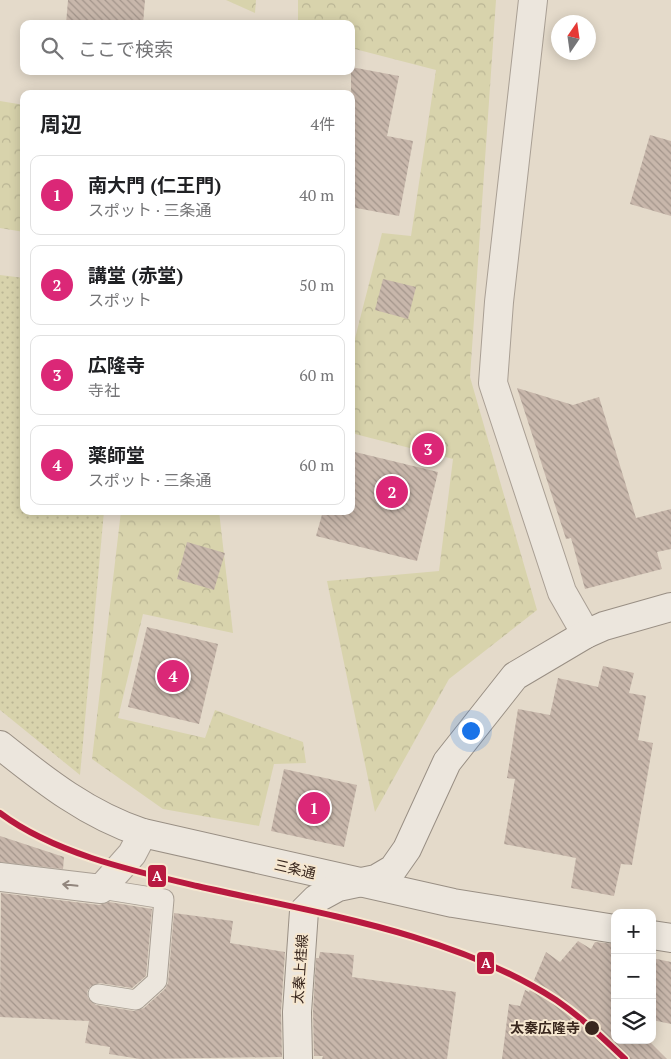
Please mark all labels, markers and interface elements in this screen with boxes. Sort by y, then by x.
north arrow [551,15,596,60]
search box [20,20,355,75]
icon: search [38,34,66,62]
text: ここで検索 [78,36,173,61]
text: 周辺 [40,110,82,138]
text: 4件 [310,113,335,135]
text: 南大門 (仁王門) [88,172,221,197]
text: 1 [52,184,62,206]
text: 40 m [299,184,334,206]
text: スポット · 三条通 [88,199,212,221]
text: 講堂 (赤堂) [88,262,183,287]
text: 2 [52,274,62,296]
text: 50 m [299,274,334,296]
text: スポット [88,289,152,311]
text: 広隆寺 [88,352,145,377]
text: 3 [52,364,62,386]
text: 60 m [299,364,334,386]
text: 寺社 [88,379,120,401]
pin: 3 [412,430,444,468]
text: 薬師堂 [88,442,145,467]
text: 4 [52,454,62,476]
text: 60 m [299,454,334,476]
text: スポット · 三条通 [88,469,212,491]
pin: 2 [376,473,408,511]
pin: 4 [157,657,189,695]
your location [458,718,484,744]
pin: 1 [298,789,330,827]
street label: 三条通 [273,855,318,882]
line badge: A [147,864,167,888]
text: A [152,866,163,885]
one-way arrow [62,880,78,890]
map controls [611,909,656,1044]
button: + [611,909,656,954]
street label: 太秦上桂線 [288,933,311,1005]
line badge: A [476,951,495,975]
text: A [481,953,492,972]
button: − [611,954,656,999]
button: layers [611,999,656,1044]
place label: 太秦広隆寺 [510,1018,580,1037]
marker: 太秦広隆寺 [583,1019,601,1037]

